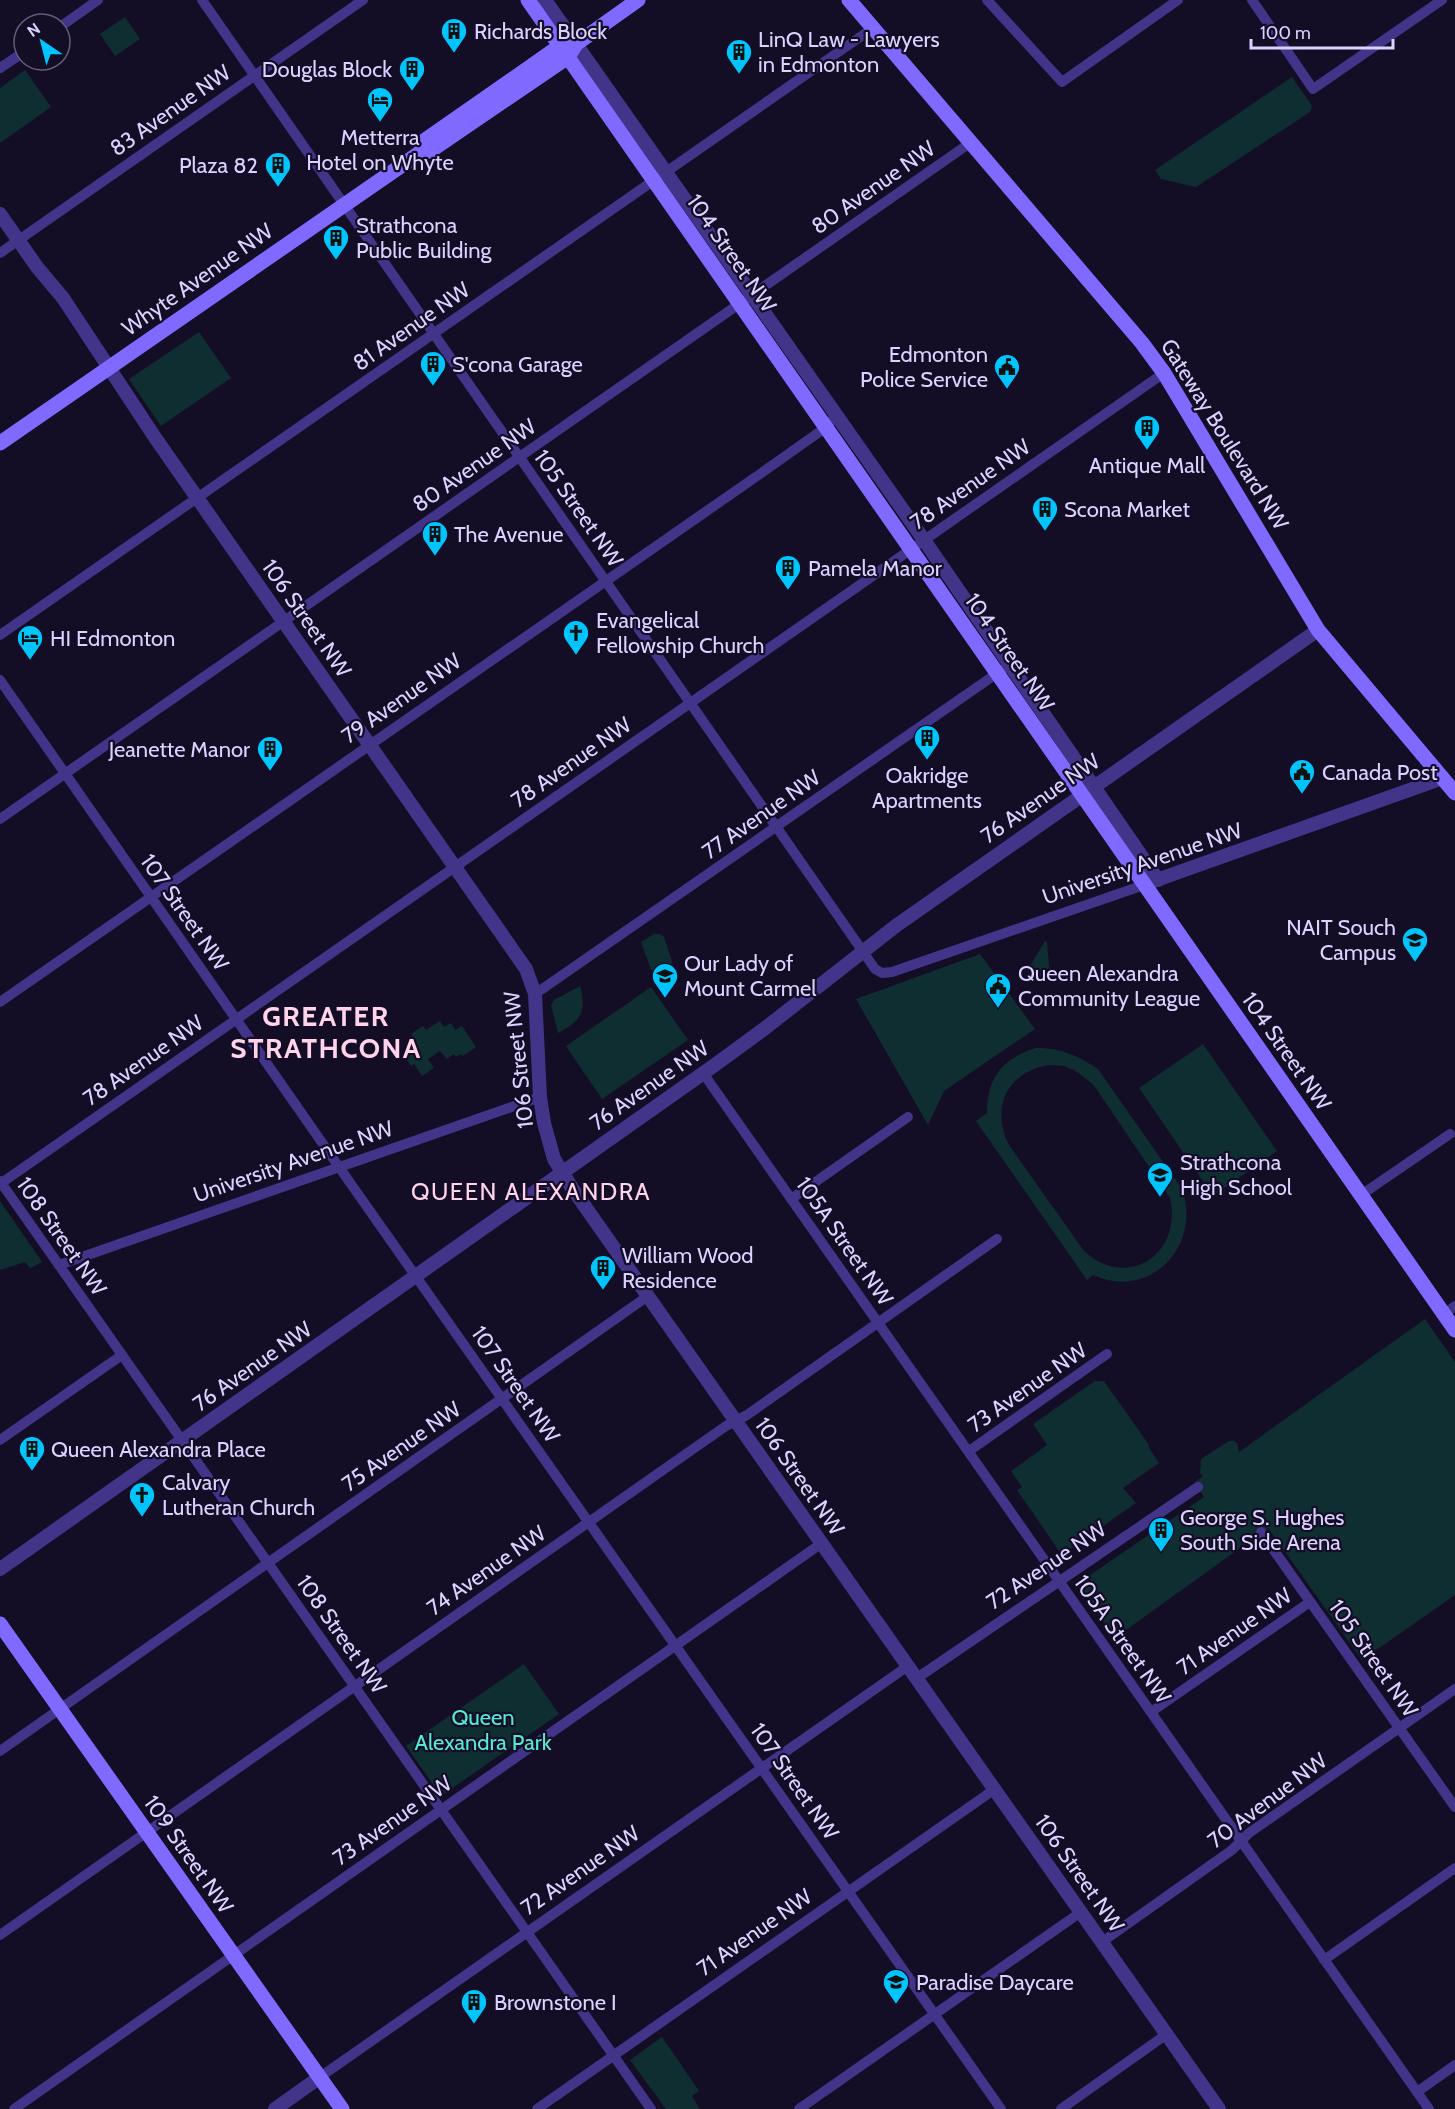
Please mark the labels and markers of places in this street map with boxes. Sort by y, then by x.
building icon: Richards Block [439,16,469,54]
place label: Richards Block [474,18,607,45]
place label: LinQ Law - Lawyers in Edmonton [758,26,940,78]
building icon: LinQ Law - Lawyers in Edmonton [724,37,754,75]
building icon: Douglas Block [397,54,427,92]
place label: Douglas Block [262,56,392,83]
hotel icon: Metterra Hotel on Whyte [365,85,395,123]
place label: Metterra Hotel on Whyte [306,124,454,176]
building icon: Plaza 82 [263,150,293,188]
place label: Plaza 82 [179,152,258,179]
place label: Strathcona Public Building [356,212,492,264]
building icon: Strathcona Public Building [321,223,351,261]
place label: Edmonton Police Service [860,341,988,393]
building icon: S'cona Garage [418,349,448,387]
place label: S'cona Garage [452,351,583,378]
public building icon: Edmonton Police Service [992,352,1022,390]
building icon: Antique Mall [1132,413,1162,451]
place label: Antique Mall [1089,452,1206,479]
building icon: Scona Market [1030,494,1060,532]
place label: Scona Market [1064,496,1190,523]
building icon: The Avenue [420,519,450,557]
place label: The Avenue [454,521,564,548]
building icon: Pamela Manor [773,553,803,591]
place label: Pamela Manor [808,555,942,582]
place label: Evangelical Fellowship Church [596,607,765,659]
church icon: Evangelical Fellowship Church [561,618,591,656]
hotel icon: HI Edmonton [15,623,45,661]
place label: HI Edmonton [50,625,175,652]
building icon: Oakridge Apartments [912,723,942,761]
building icon: Jeanette Manor [255,734,285,772]
place label: Jeanette Manor [108,736,250,763]
public building icon: Canada Post [1287,757,1317,795]
place label: Canada Post [1322,759,1438,786]
place label: Oakridge Apartments [872,762,982,814]
place label: NAIT Souch Campus [1286,914,1396,966]
school or university icon: NAIT Souch Campus [1400,925,1430,963]
place label: Our Lady of Mount Carmel [684,950,817,1002]
place label: Queen Alexandra Community League [1018,960,1200,1012]
school or university icon: Our Lady of Mount Carmel [650,961,680,999]
public building icon: Queen Alexandra Community League [983,971,1013,1009]
place label: Strathcona High School [1180,1149,1293,1201]
school or university icon: Strathcona High School [1145,1160,1175,1198]
place label: William Wood Residence [622,1242,754,1294]
building icon: William Wood Residence [588,1253,618,1291]
building icon: Queen Alexandra Place [17,1434,47,1472]
place label: Queen Alexandra Place [51,1436,266,1463]
place label: Calvary Lutheran Church [162,1469,315,1521]
church icon: Calvary Lutheran Church [127,1480,157,1518]
place label: George S. Hughes South Side Arena [1180,1504,1344,1556]
building icon: George S. Hughes South Side Arena [1146,1515,1176,1553]
school or university icon: Paradise Daycare [881,1967,911,2005]
place label: Paradise Daycare [916,1969,1074,1996]
building icon: Brownstone I [459,1987,489,2025]
place label: Brownstone I [494,1989,617,2016]

